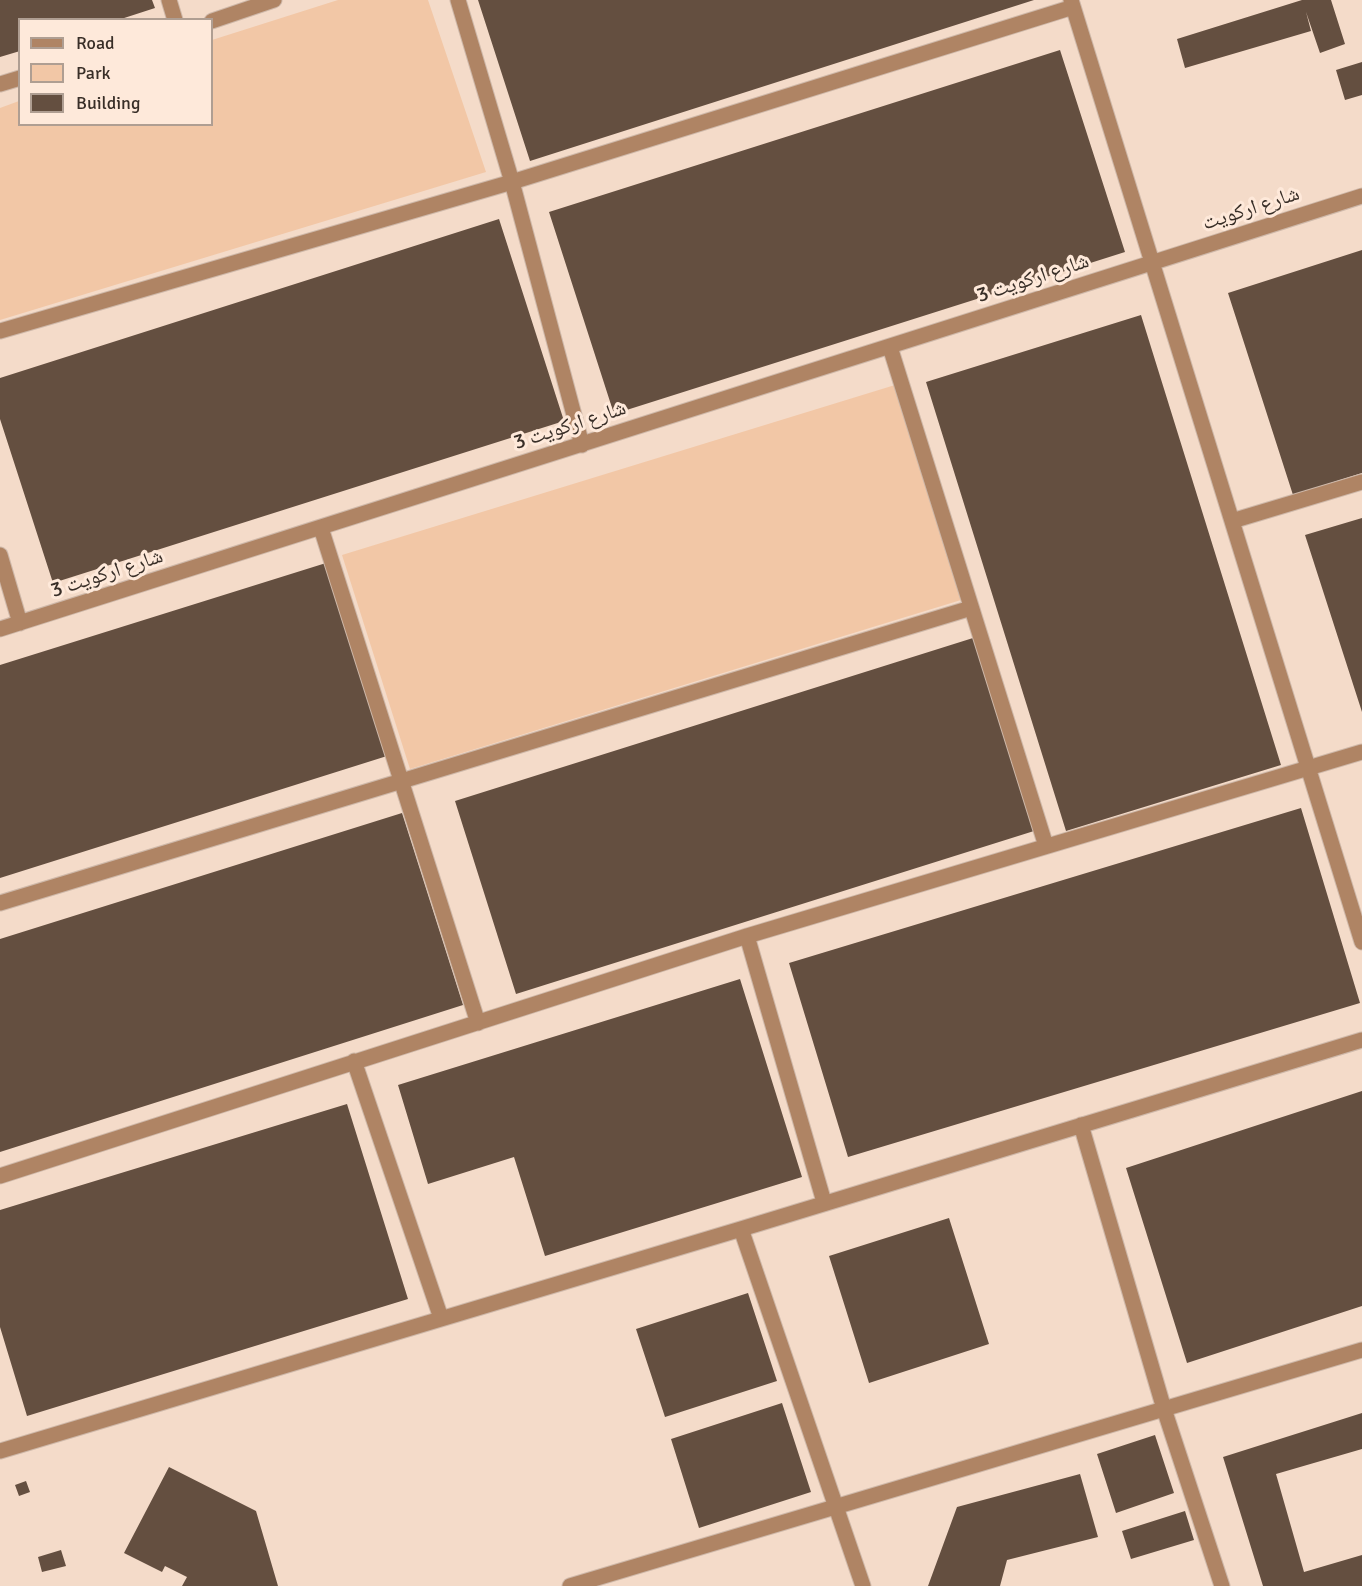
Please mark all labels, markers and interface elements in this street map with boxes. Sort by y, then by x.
legend [18,18,213,126]
text: Road [76,32,115,54]
text: Park [76,62,111,84]
text: Building [76,92,140,114]
street label: شارع اركويت [1199,181,1303,237]
street label: شارع اركويت 3 [974,249,1092,309]
street label: شارع اركويت 3 [511,396,629,456]
street label: شارع اركويت 3 [48,544,166,604]

